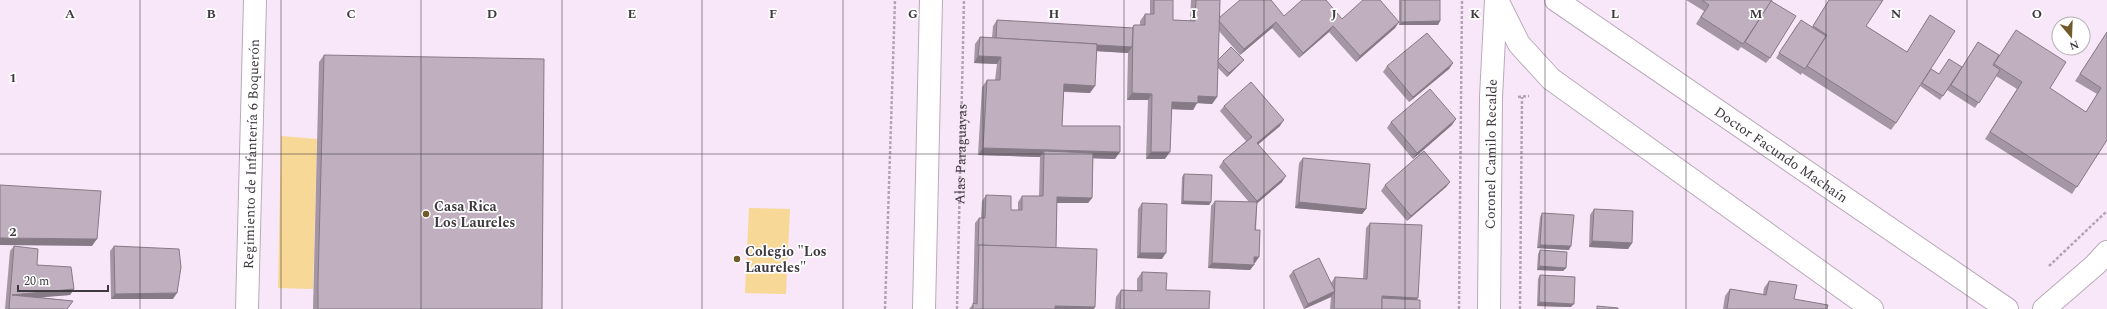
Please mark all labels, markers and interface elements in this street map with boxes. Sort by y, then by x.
text: A [65,4,75,24]
text: B [206,4,216,24]
text: C [346,4,356,24]
text: D [487,4,497,24]
text: E [628,4,637,24]
text: F [769,4,777,24]
text: G [908,4,918,24]
text: H [1049,4,1060,24]
text: I [1191,4,1197,24]
text: J [1331,4,1337,24]
text: K [1470,4,1480,24]
text: L [1611,4,1619,24]
text: M [1750,4,1763,24]
text: N [1891,4,1902,24]
text: O [2032,4,2042,24]
north arrow [2051,16,2091,56]
text: N [2067,35,2081,54]
street label: Regimiento de Infantería 6 Boquerón [238,39,265,269]
text: 1 [9,68,17,88]
street label: Coronel Camilo Recalde [1480,78,1503,229]
street label: Doctor Facundo Machaín [1710,101,1852,208]
street label: Alas Paraguayas [949,103,973,205]
place label: Casa Rica Los Laureles [434,196,515,233]
marker: Casa Rica Los Laureles [421,209,431,219]
text: 2 [9,222,17,242]
place label: Colegio "Los Laureles" [745,241,827,278]
marker: Colegio "Los Laureles" [732,254,742,264]
scale bar [18,267,108,293]
text: 20 m [24,272,49,291]

